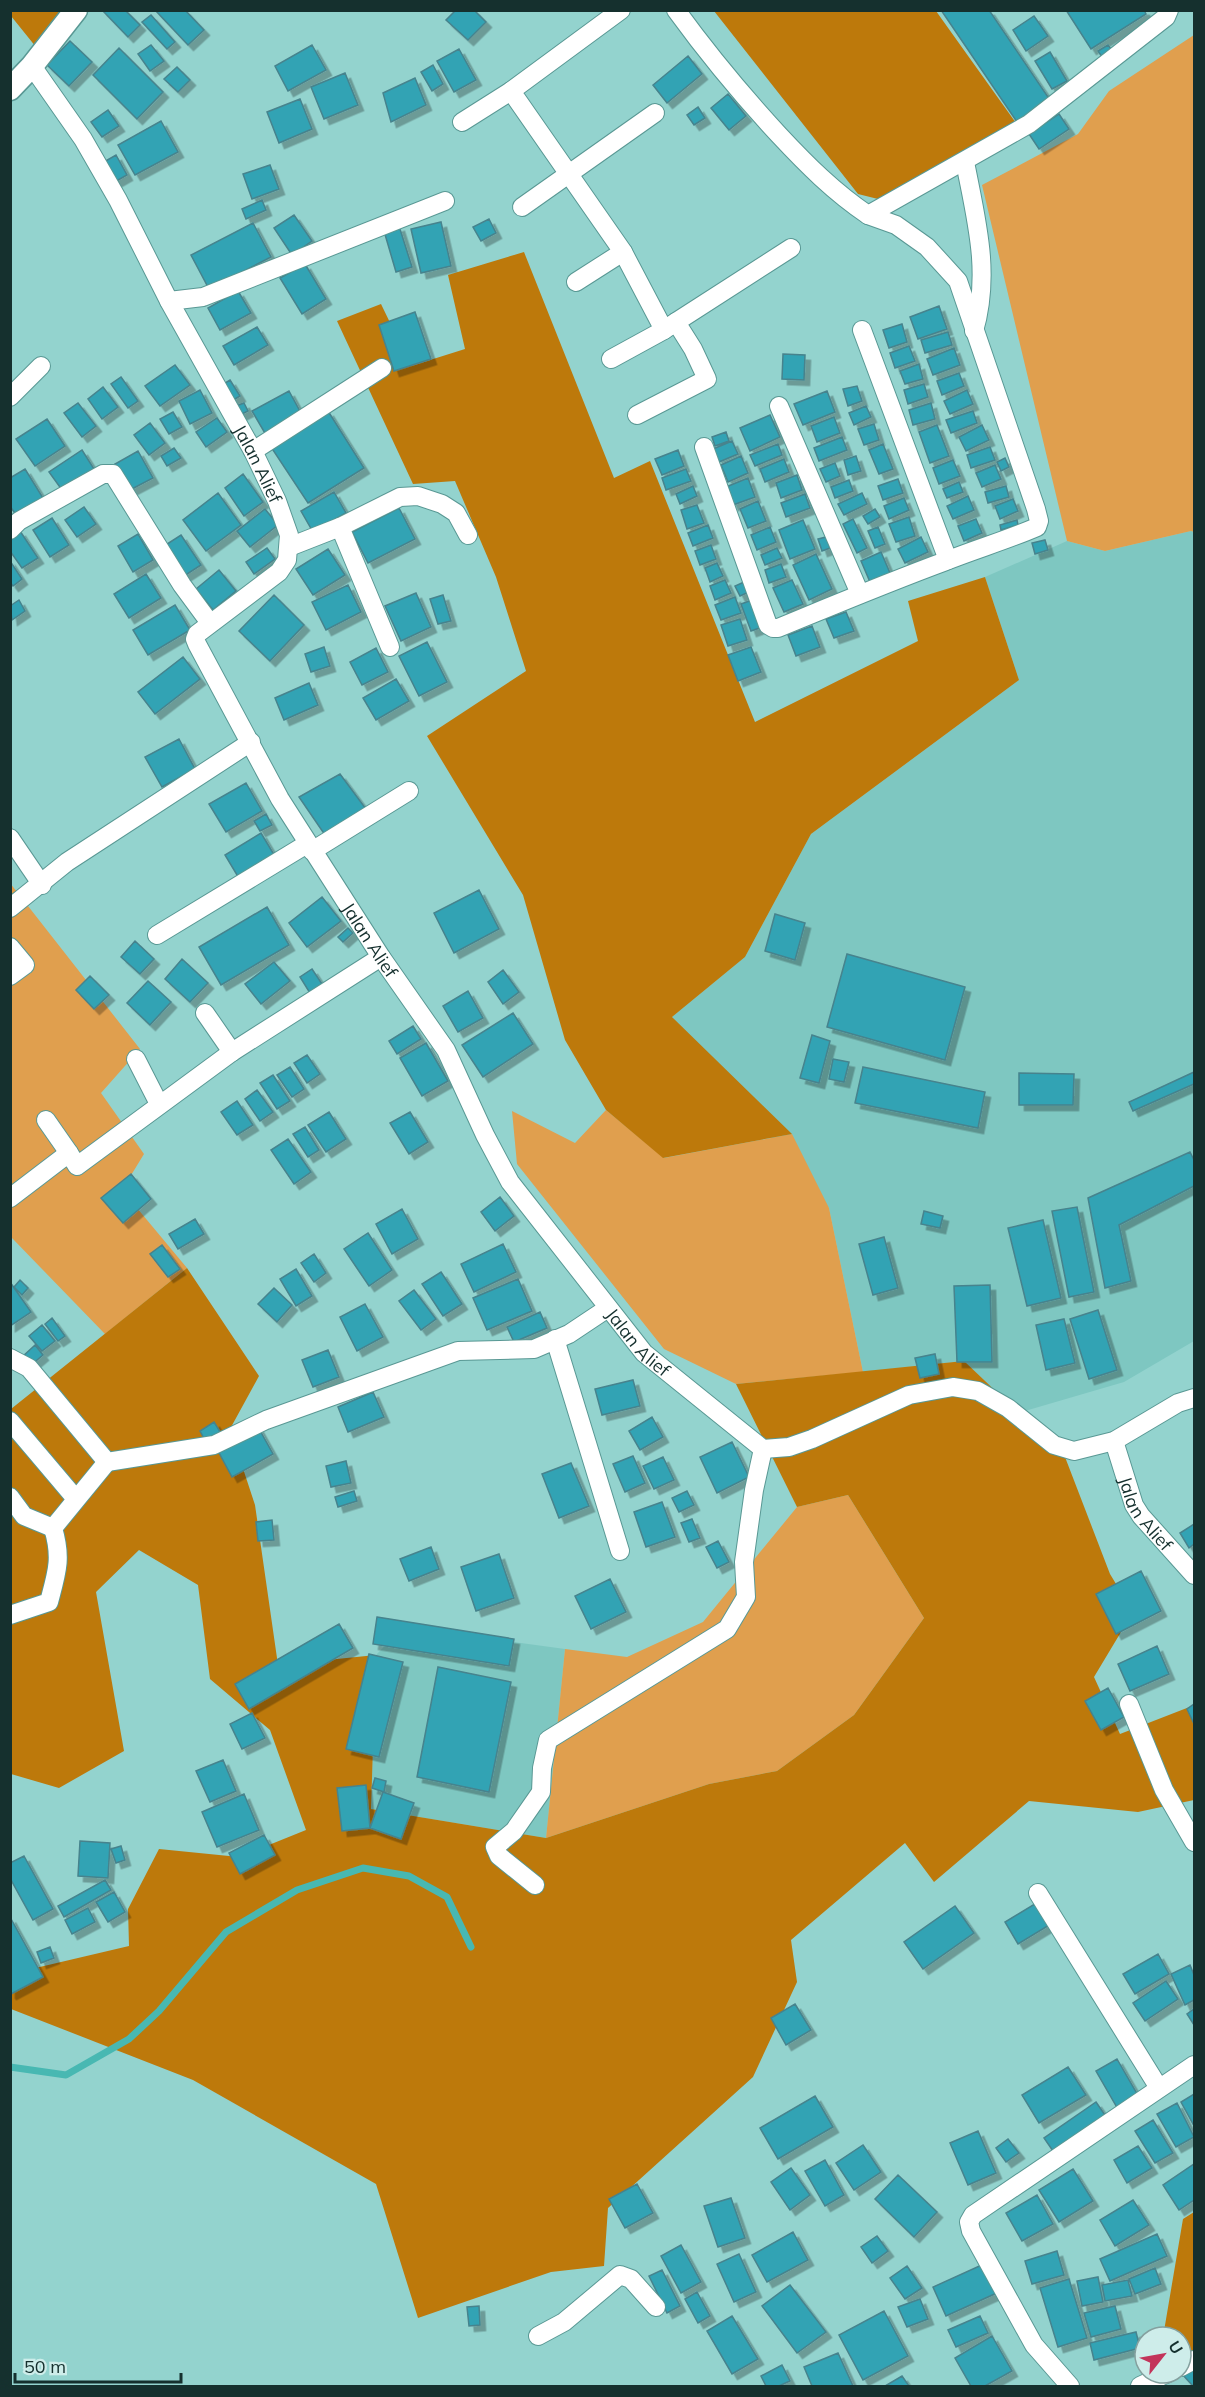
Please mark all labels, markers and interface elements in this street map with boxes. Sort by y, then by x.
street label: Jalan Alief [229,420,288,507]
street label: Jalan Alief [337,898,404,982]
street label: Jalan Alief [601,1303,676,1382]
street label: Jalan Alief [1114,1473,1178,1556]
north arrow [1133,2325,1193,2385]
text: U [1164,2337,1187,2358]
scale bar [15,2346,182,2384]
text: 50 m [24,2355,66,2378]

